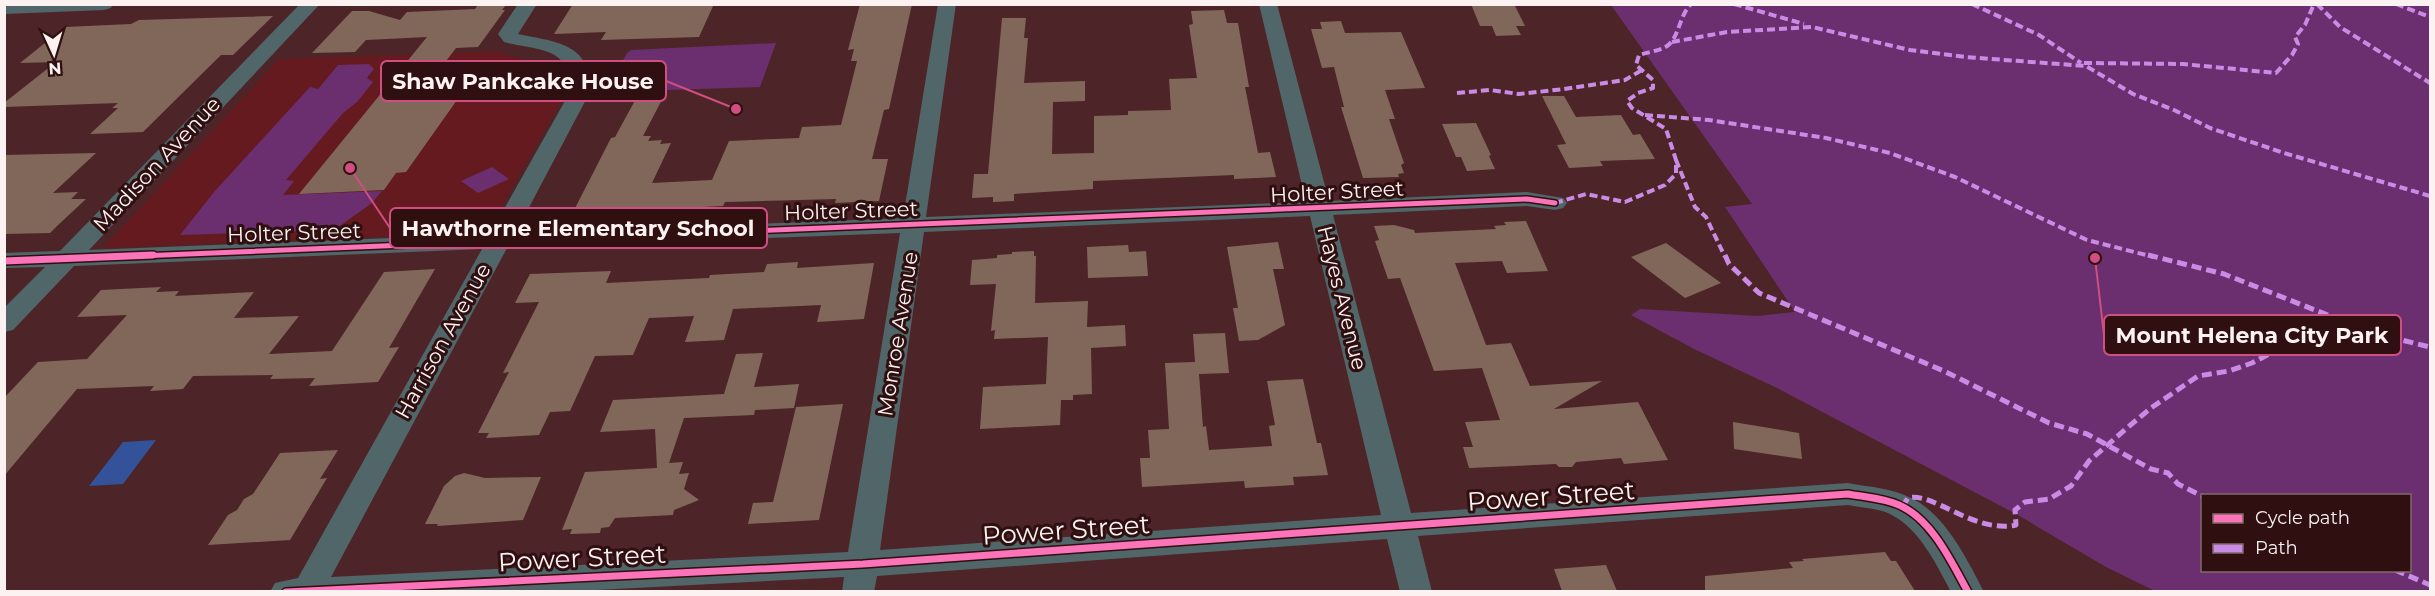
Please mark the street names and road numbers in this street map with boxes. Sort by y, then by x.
street label: Madison Avenue [88,91,225,236]
street label: Holter Street [1269,176,1405,207]
street label: Holter Street [784,196,918,225]
street label: Holter Street [227,218,361,247]
street label: Hayes Avenue [1312,223,1372,373]
street label: Monroe Avenue [872,250,923,418]
street label: Harrison Avenue [389,259,496,423]
street label: Power Street [1466,474,1636,518]
street label: Power Street [981,508,1151,552]
street label: Power Street [497,538,667,578]

